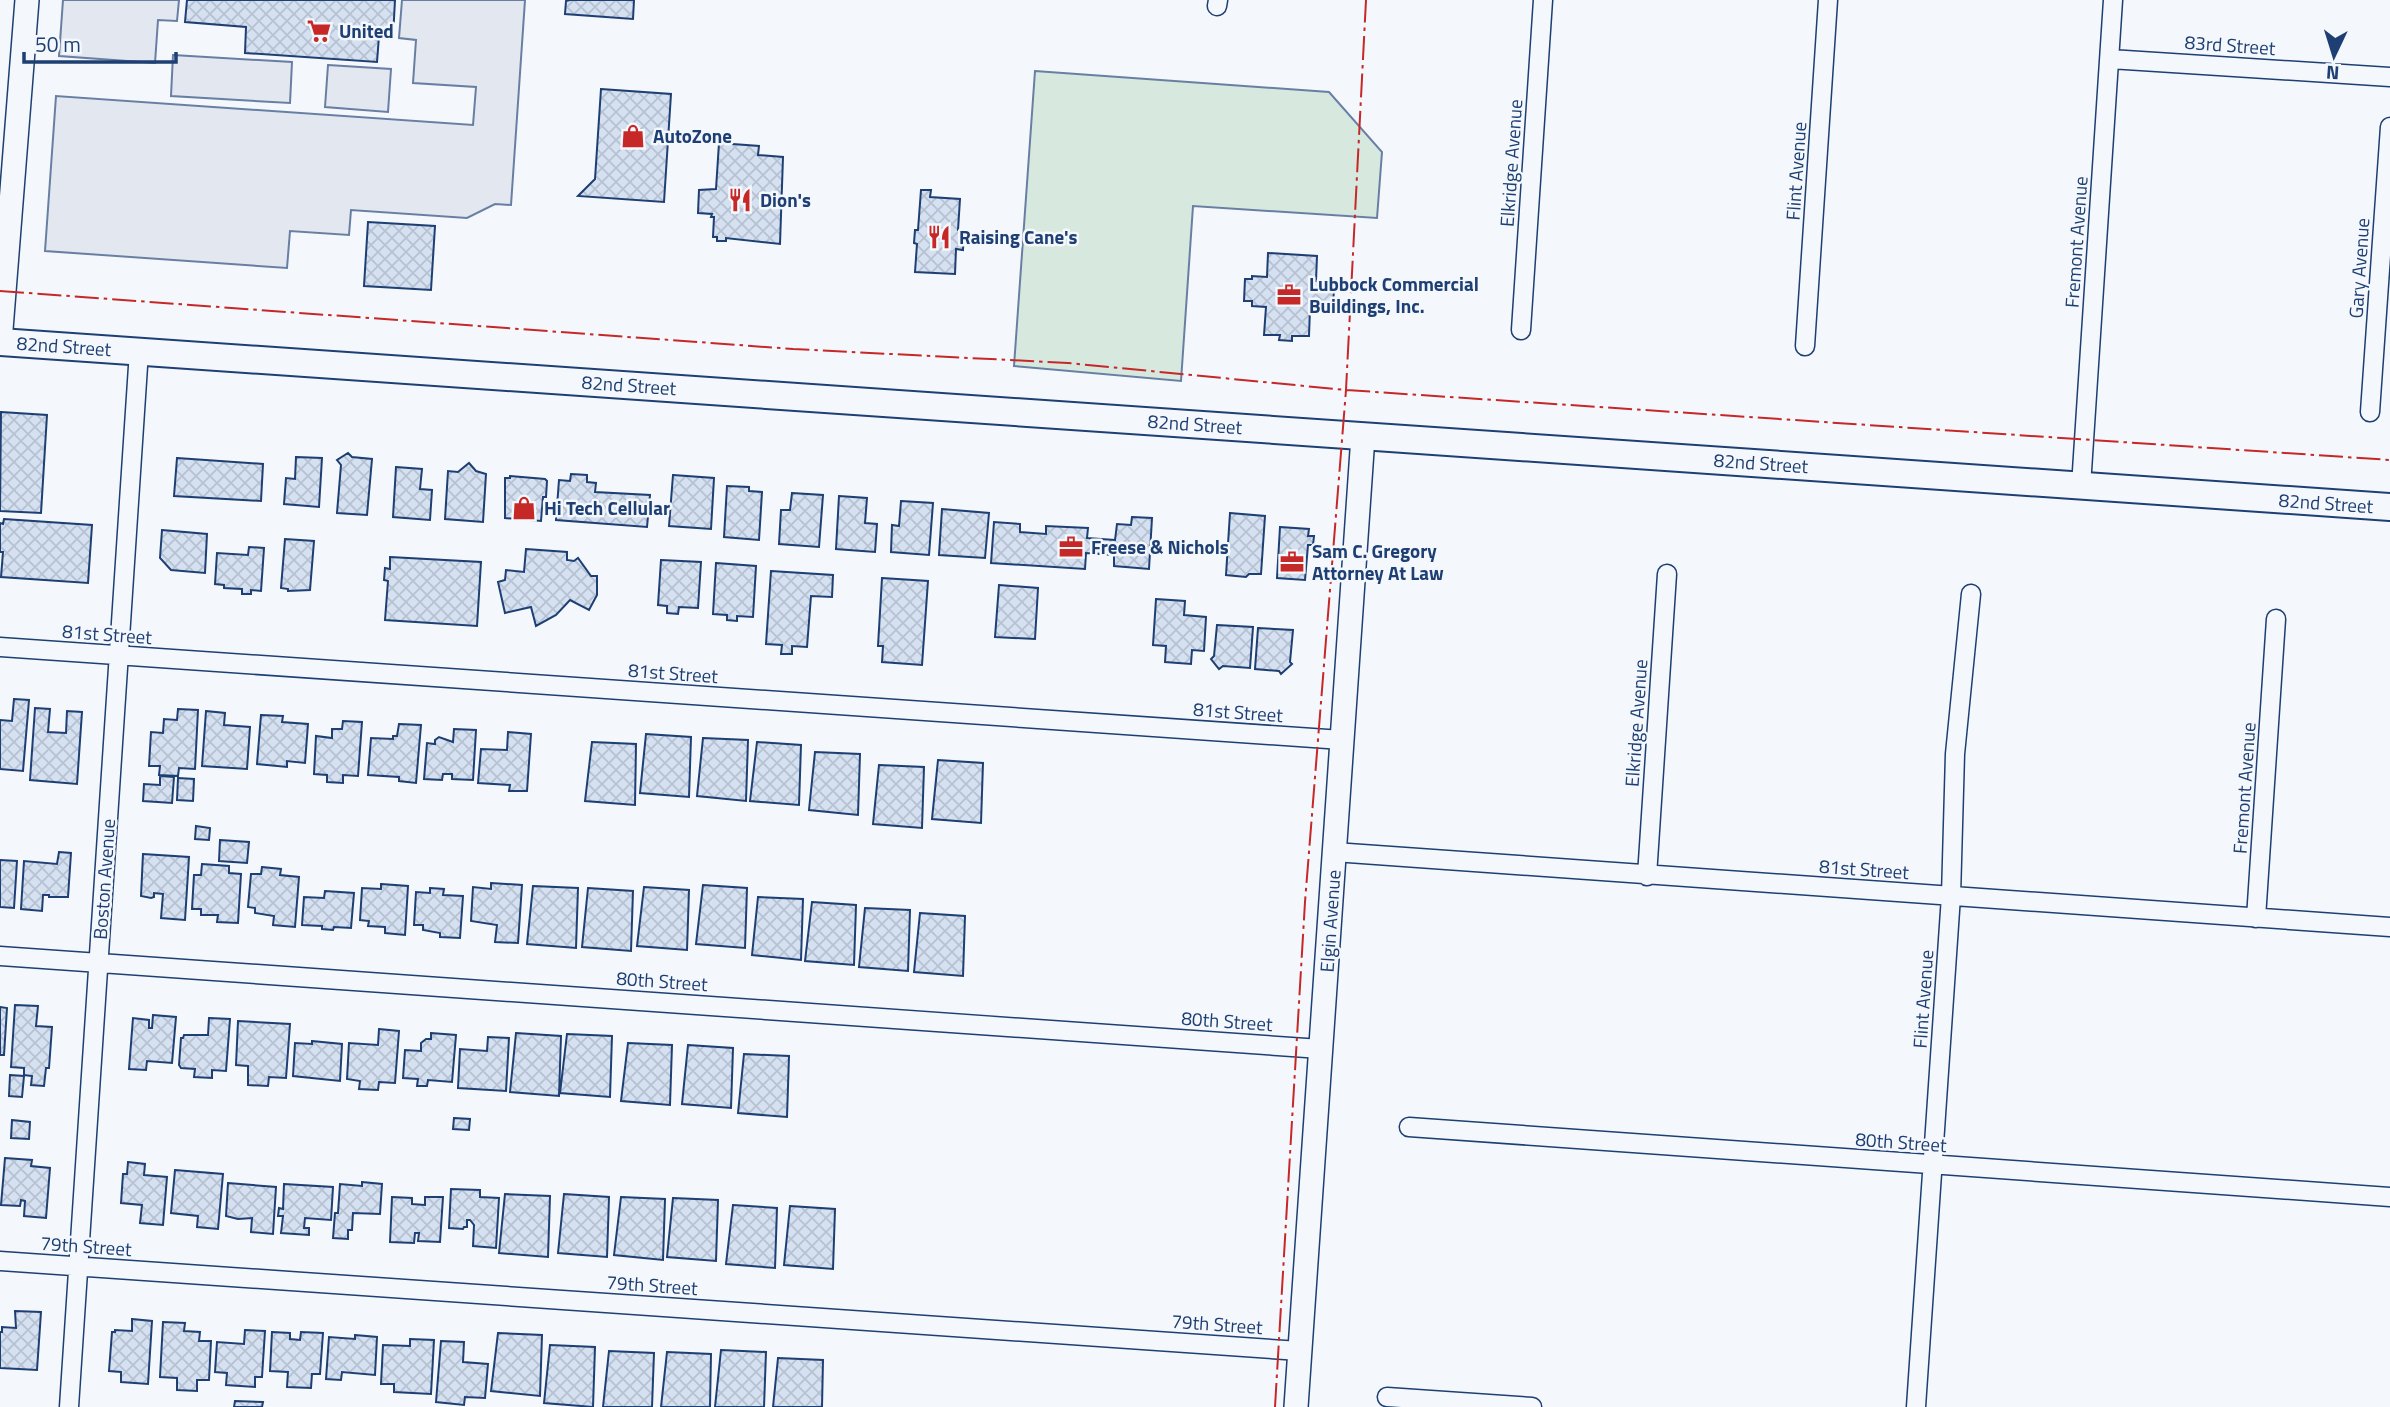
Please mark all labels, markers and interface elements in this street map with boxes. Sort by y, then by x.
place label: United [339,16,394,45]
supermarket icon: United [305,17,333,45]
scale bar [24,21,177,65]
north arrow [2299,21,2369,91]
street label: 83rd Street [2184,27,2277,62]
text: 50 m [35,28,81,60]
text: N [2325,59,2340,88]
street label: Elkridge Avenue [1492,98,1529,228]
place label: AutoZone [653,121,732,150]
street label: Flint Avenue [1778,121,1813,221]
shop icon: AutoZone [619,122,647,150]
street label: Fremont Avenue [2056,175,2095,309]
place label: Dion's [760,185,811,214]
restaurant icon: Dion's [726,186,754,214]
street label: Gary Avenue [2341,217,2376,319]
place label: Raising Cane's [959,222,1078,251]
restaurant icon: Raising Cane's [925,223,953,251]
place label: Lubbock Commercial Buildings, Inc. [1309,269,1479,320]
office icon: Lubbock Commercial Buildings, Inc. [1275,281,1303,309]
street label: 82nd Street [16,328,113,363]
street label: 82nd Street [581,367,678,402]
street label: 82nd Street [1147,406,1244,441]
street label: 82nd Street [1713,445,1810,480]
street label: 82nd Street [2278,485,2375,520]
place label: Hi Tech Cellular [544,493,670,522]
shop icon: Hi Tech Cellular [510,494,538,522]
place label: Freese & Nichols [1091,532,1229,561]
office icon: Freese & Nichols [1057,533,1085,561]
place label: Sam C. Gregory Attorney At Law [1312,536,1444,587]
office icon: Sam C. Gregory Attorney At Law [1278,548,1306,576]
street label: 81st Street [61,616,153,651]
street label: 81st Street [627,655,719,690]
street label: Elkridge Avenue [1617,658,1654,788]
street label: 81st Street [1192,694,1284,729]
street label: Fremont Avenue [2224,721,2263,855]
street label: Boston Avenue [85,818,122,940]
street label: 81st Street [1818,851,1910,886]
street label: Elgin Avenue [1311,869,1348,973]
street label: Flint Avenue [1905,949,1940,1049]
street label: 80th Street [615,963,709,998]
street label: 80th Street [1180,1003,1274,1038]
street label: 80th Street [1854,1124,1948,1159]
street label: 79th Street [39,1228,133,1263]
street label: 79th Street [605,1267,699,1302]
street label: 79th Street [1170,1306,1264,1341]

